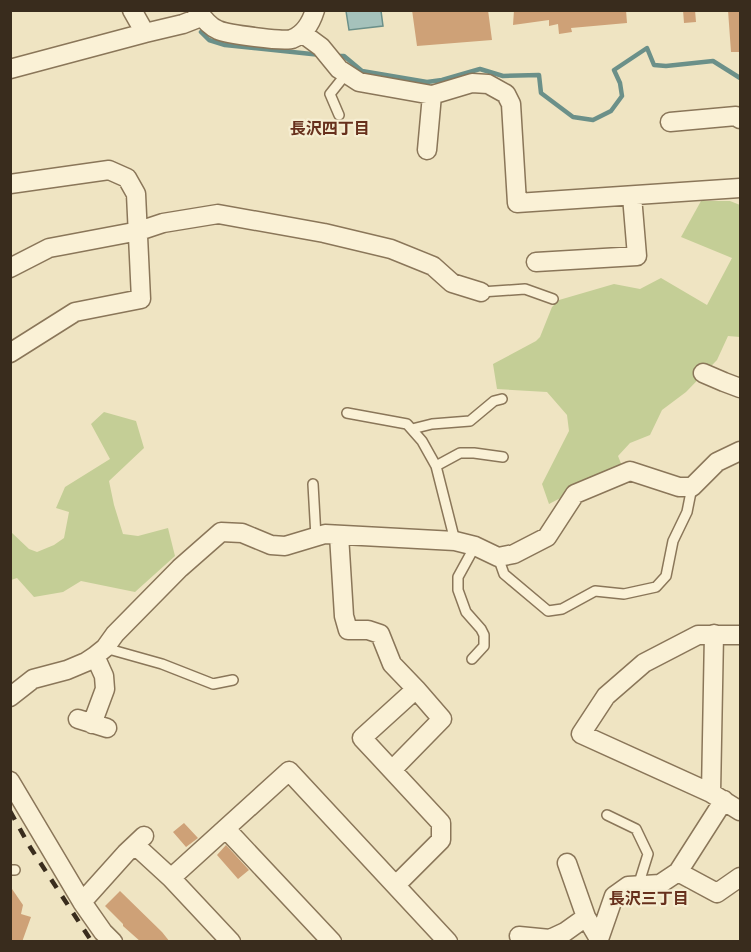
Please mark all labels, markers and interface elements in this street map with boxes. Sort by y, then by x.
district label: 長沢四丁目 [290,118,370,138]
district label: 長沢三丁目 [609,888,689,908]

